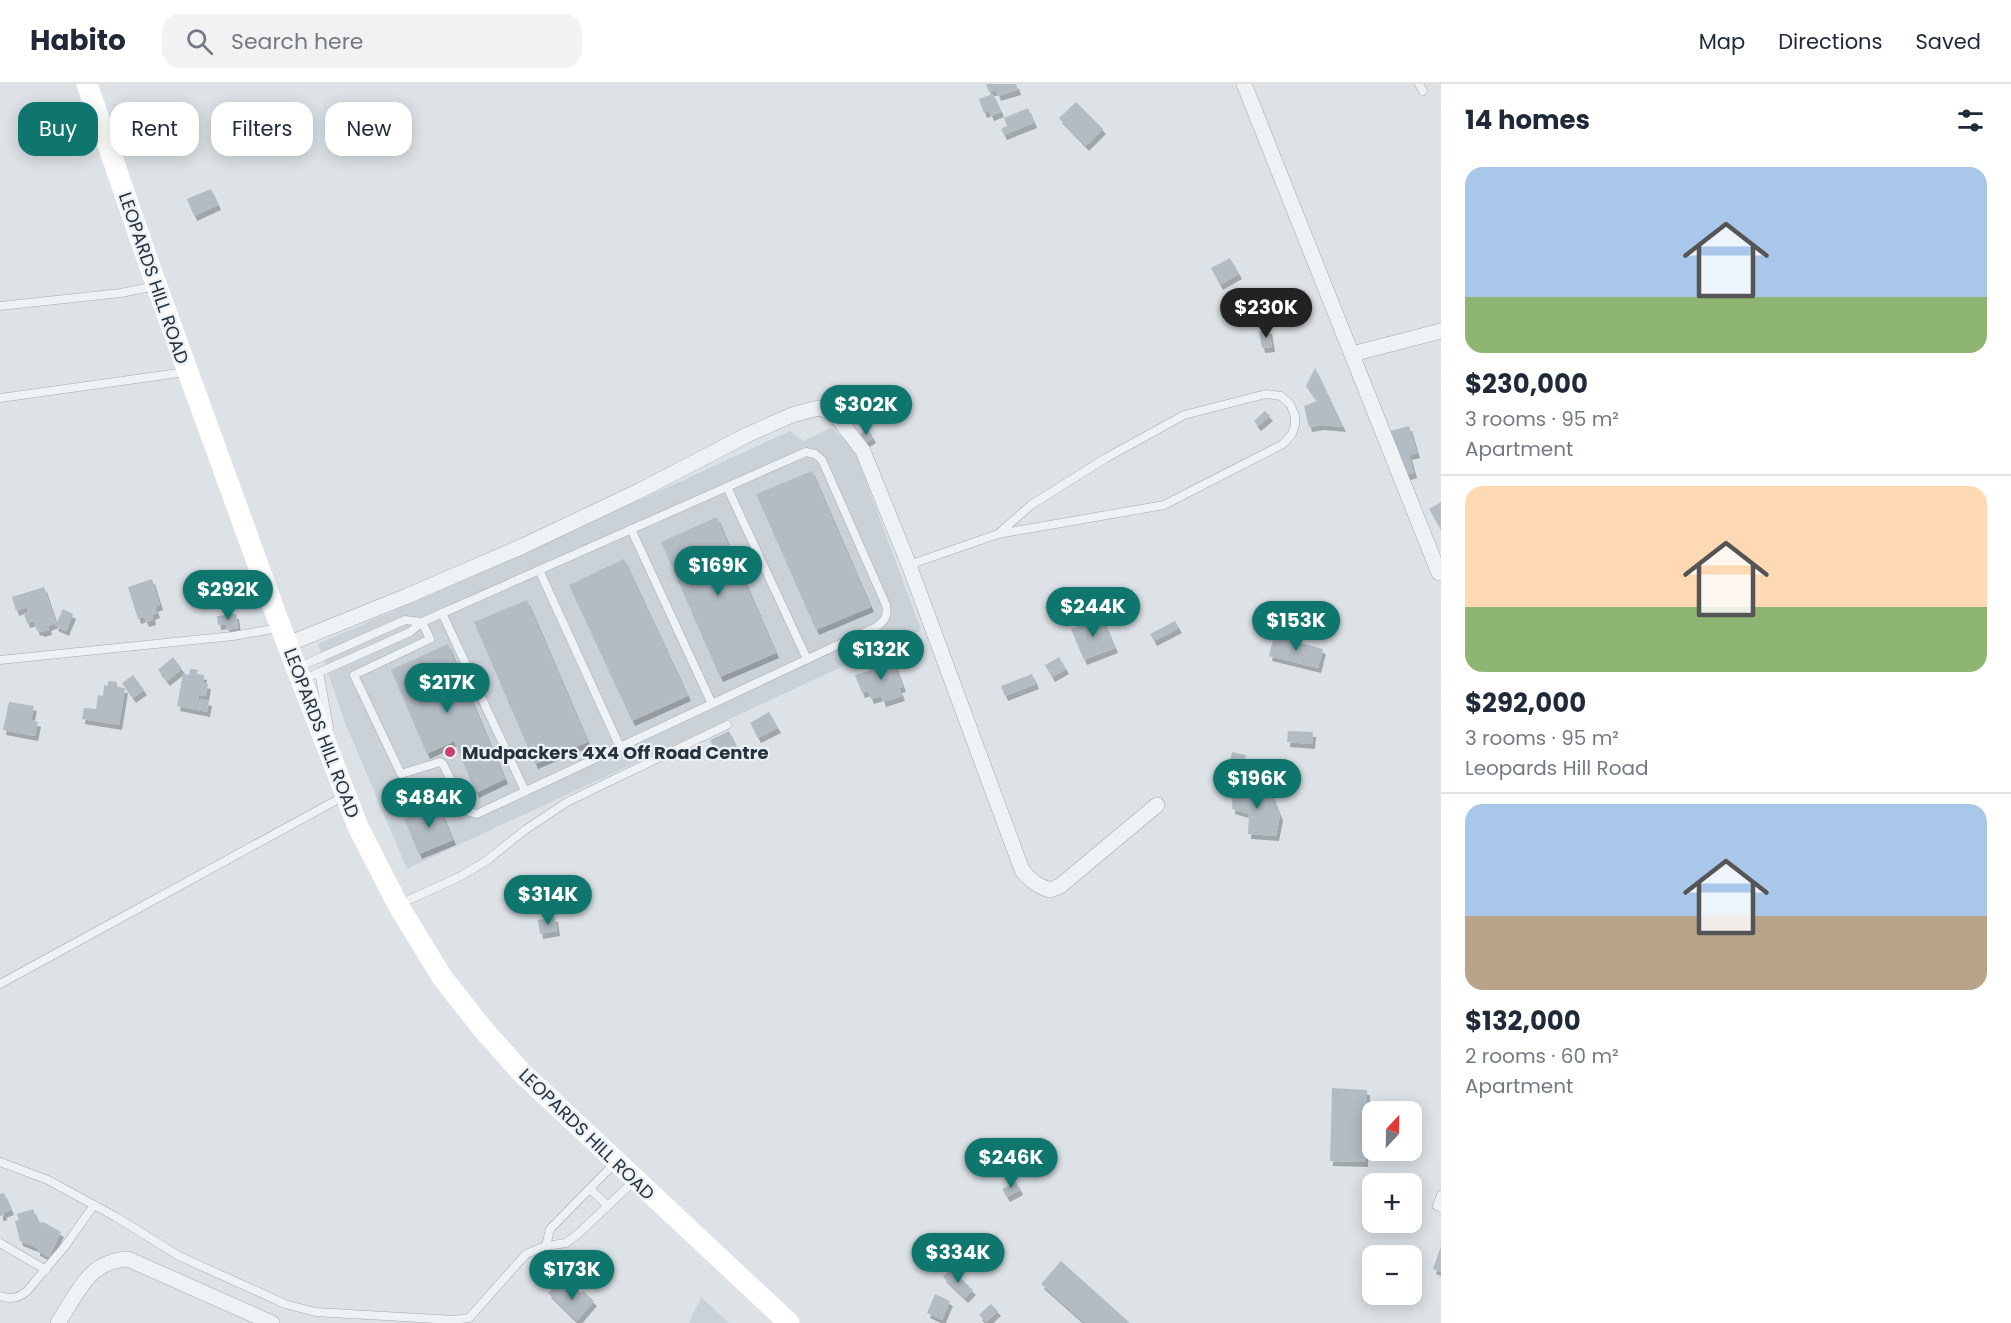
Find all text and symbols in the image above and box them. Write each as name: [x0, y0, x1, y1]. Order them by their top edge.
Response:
search box: [162, 14, 582, 68]
text: Habito: [30, 21, 126, 60]
icon: search: [183, 25, 216, 58]
text: Search here: [231, 26, 363, 57]
text: Map: [1699, 27, 1745, 56]
text: Directions: [1778, 27, 1882, 56]
text: Saved: [1915, 27, 1981, 56]
chip: Buy: [18, 102, 98, 156]
chip: Rent: [110, 102, 199, 156]
chip: Filters: [211, 102, 313, 156]
chip: New: [325, 102, 412, 156]
text: 14 homes: [1465, 102, 1590, 138]
icon: filters: [1954, 104, 1987, 137]
street label: LEOPARDS HILL ROAD: [113, 189, 195, 367]
icon: home: [1672, 206, 1780, 314]
pin: $230K: [1224, 288, 1308, 339]
text: $230K: [1234, 293, 1298, 321]
text: $230,000: [1465, 366, 1588, 402]
pin: $302K: [824, 385, 908, 436]
text: $302K: [834, 390, 898, 418]
text: 3 rooms · 95 m²: [1465, 405, 1619, 433]
text: Apartment: [1465, 435, 1573, 463]
icon: home: [1672, 525, 1780, 633]
pin: $169K: [676, 546, 760, 597]
text: $169K: [688, 551, 748, 579]
pin: $292K: [186, 570, 270, 621]
text: $292K: [197, 575, 259, 603]
pin: $244K: [1051, 587, 1135, 638]
text: $244K: [1060, 592, 1126, 620]
pin: $153K: [1254, 601, 1338, 652]
text: $153K: [1266, 606, 1326, 634]
pin: $132K: [839, 630, 923, 681]
text: $132K: [852, 635, 910, 663]
street label: LEOPARDS HILL ROAD: [278, 645, 366, 821]
pin: $217K: [405, 663, 489, 714]
text: $217K: [419, 668, 475, 696]
text: $292,000: [1465, 685, 1586, 721]
text: 3 rooms · 95 m²: [1465, 724, 1619, 752]
place label: Mudpackers 4X4 Off Road Centre: [462, 740, 768, 765]
marker: Mudpackers 4X4 Off Road Centre: [443, 745, 457, 759]
text: Leopards Hill Road: [1465, 754, 1649, 782]
pin: $196K: [1215, 759, 1299, 810]
text: $196K: [1227, 764, 1287, 792]
pin: $484K: [387, 778, 471, 829]
text: $484K: [395, 783, 463, 811]
icon: home: [1672, 843, 1780, 951]
pin: $314K: [506, 875, 590, 926]
text: $314K: [518, 880, 578, 908]
text: $132,000: [1465, 1003, 1581, 1039]
text: 2 rooms · 60 m²: [1465, 1042, 1619, 1070]
street label: LEOPARDS HILL ROAD: [514, 1063, 660, 1205]
text: Apartment: [1465, 1072, 1573, 1100]
north arrow: [1362, 1101, 1422, 1161]
map controls: [1362, 1101, 1422, 1305]
pin: $246K: [969, 1138, 1053, 1189]
text: $246K: [979, 1143, 1043, 1171]
button: +: [1362, 1173, 1422, 1233]
pin: $334K: [916, 1233, 1000, 1284]
text: $334K: [926, 1238, 990, 1266]
button: −: [1362, 1245, 1422, 1305]
pin: $173K: [530, 1250, 614, 1301]
text: $173K: [543, 1255, 601, 1283]

